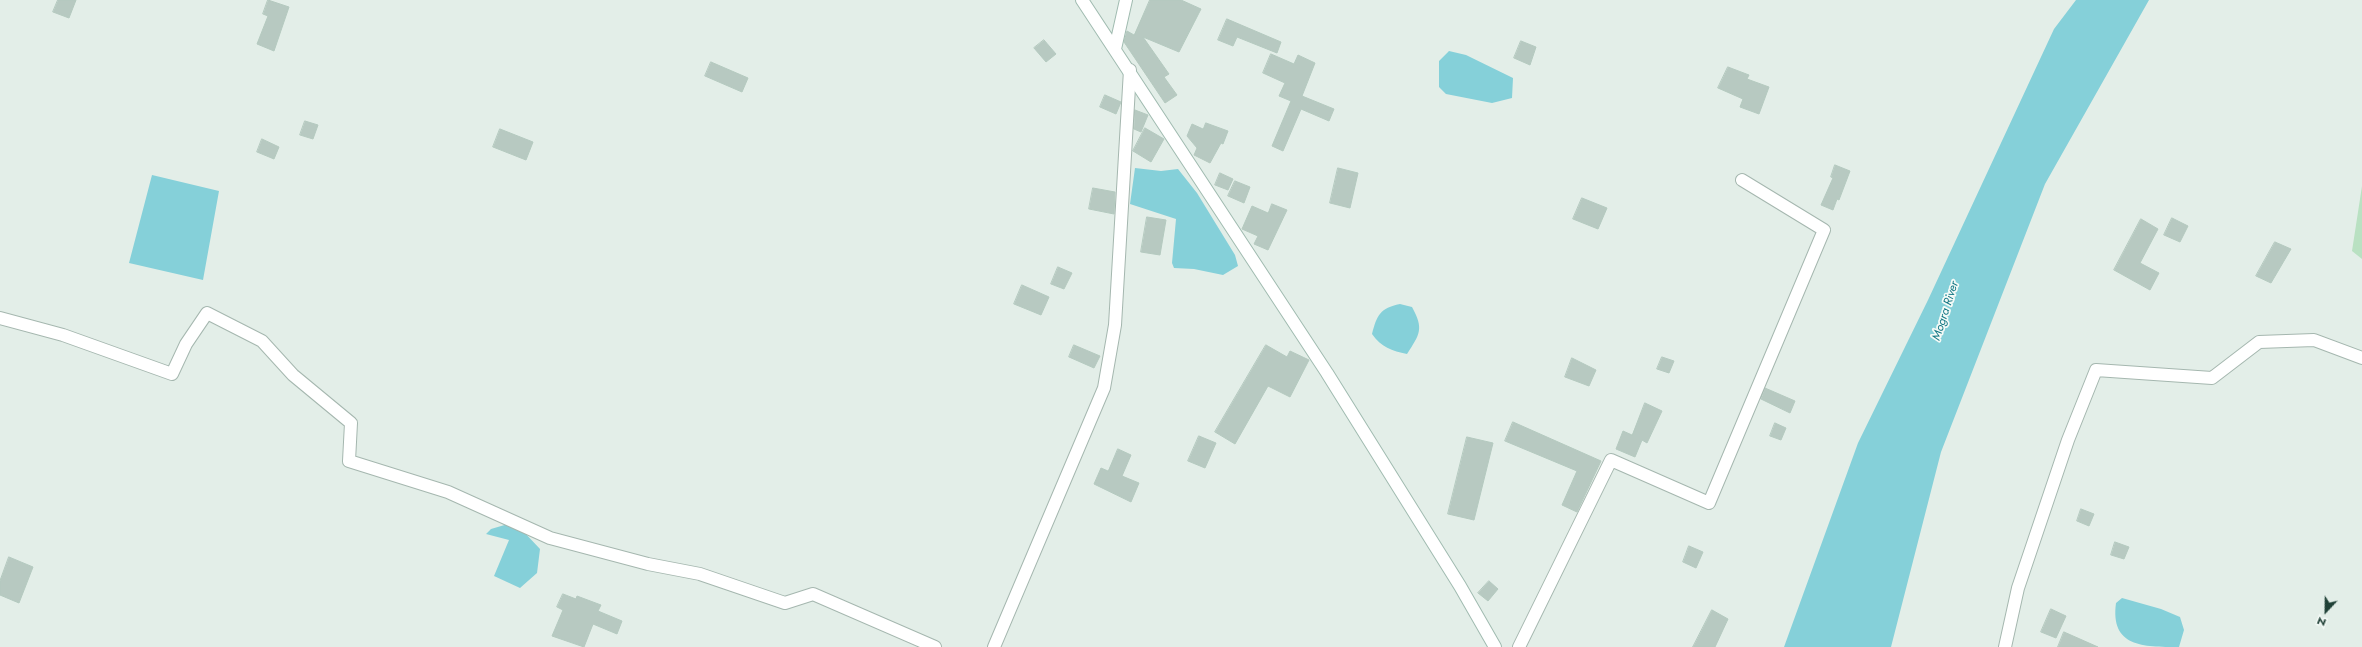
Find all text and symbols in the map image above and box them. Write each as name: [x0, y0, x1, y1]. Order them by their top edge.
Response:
water label: Mogra River: [1930, 280, 1962, 342]
north arrow: [2306, 591, 2346, 631]
text: N: [2314, 613, 2329, 631]

